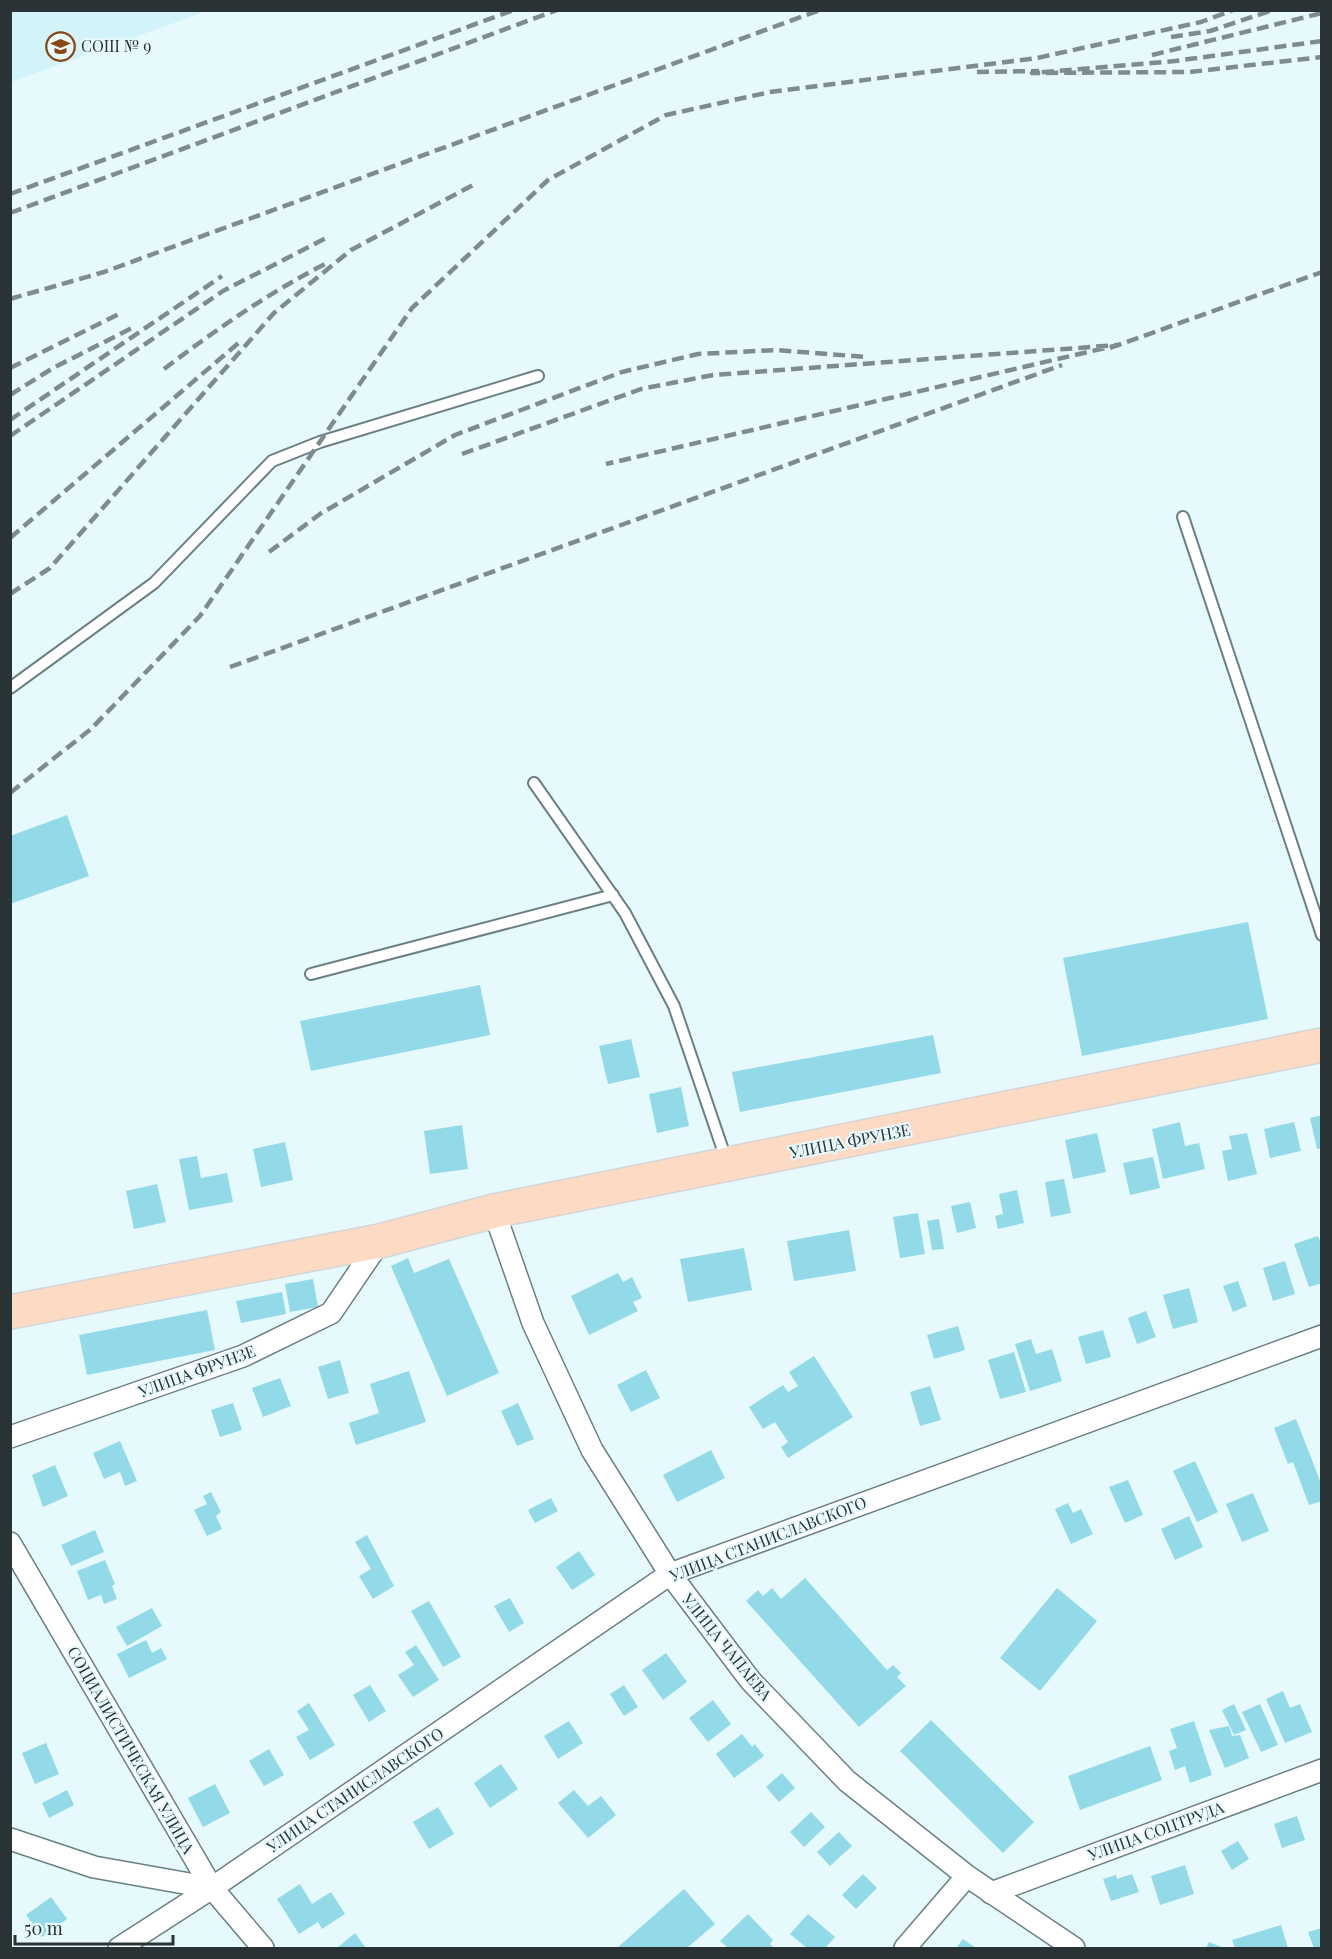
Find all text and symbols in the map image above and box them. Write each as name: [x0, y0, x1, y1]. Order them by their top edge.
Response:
school or university icon: СОШ № 9: [44, 30, 76, 62]
place label: СОШ № 9: [81, 35, 151, 56]
street label: УЛИЦА ФРУНЗЕ: [787, 1118, 912, 1163]
street label: УЛИЦА ФРУНЗЕ: [135, 1340, 258, 1402]
street label: УЛИЦА СТАНИСЛАВСКОГО: [665, 1491, 869, 1586]
street label: УЛИЦА ЧАПАЕВА: [677, 1588, 778, 1705]
street label: СОЦИАЛИСТИЧЕСКАЯ УЛИЦА: [63, 1642, 200, 1858]
street label: УЛИЦА СТАНИСЛАВСКОГО: [261, 1722, 447, 1857]
street label: УЛИЦА СОЦТРУДА: [1084, 1796, 1228, 1865]
scale bar: [15, 1908, 172, 1946]
text: 50 m: [24, 1916, 63, 1940]

